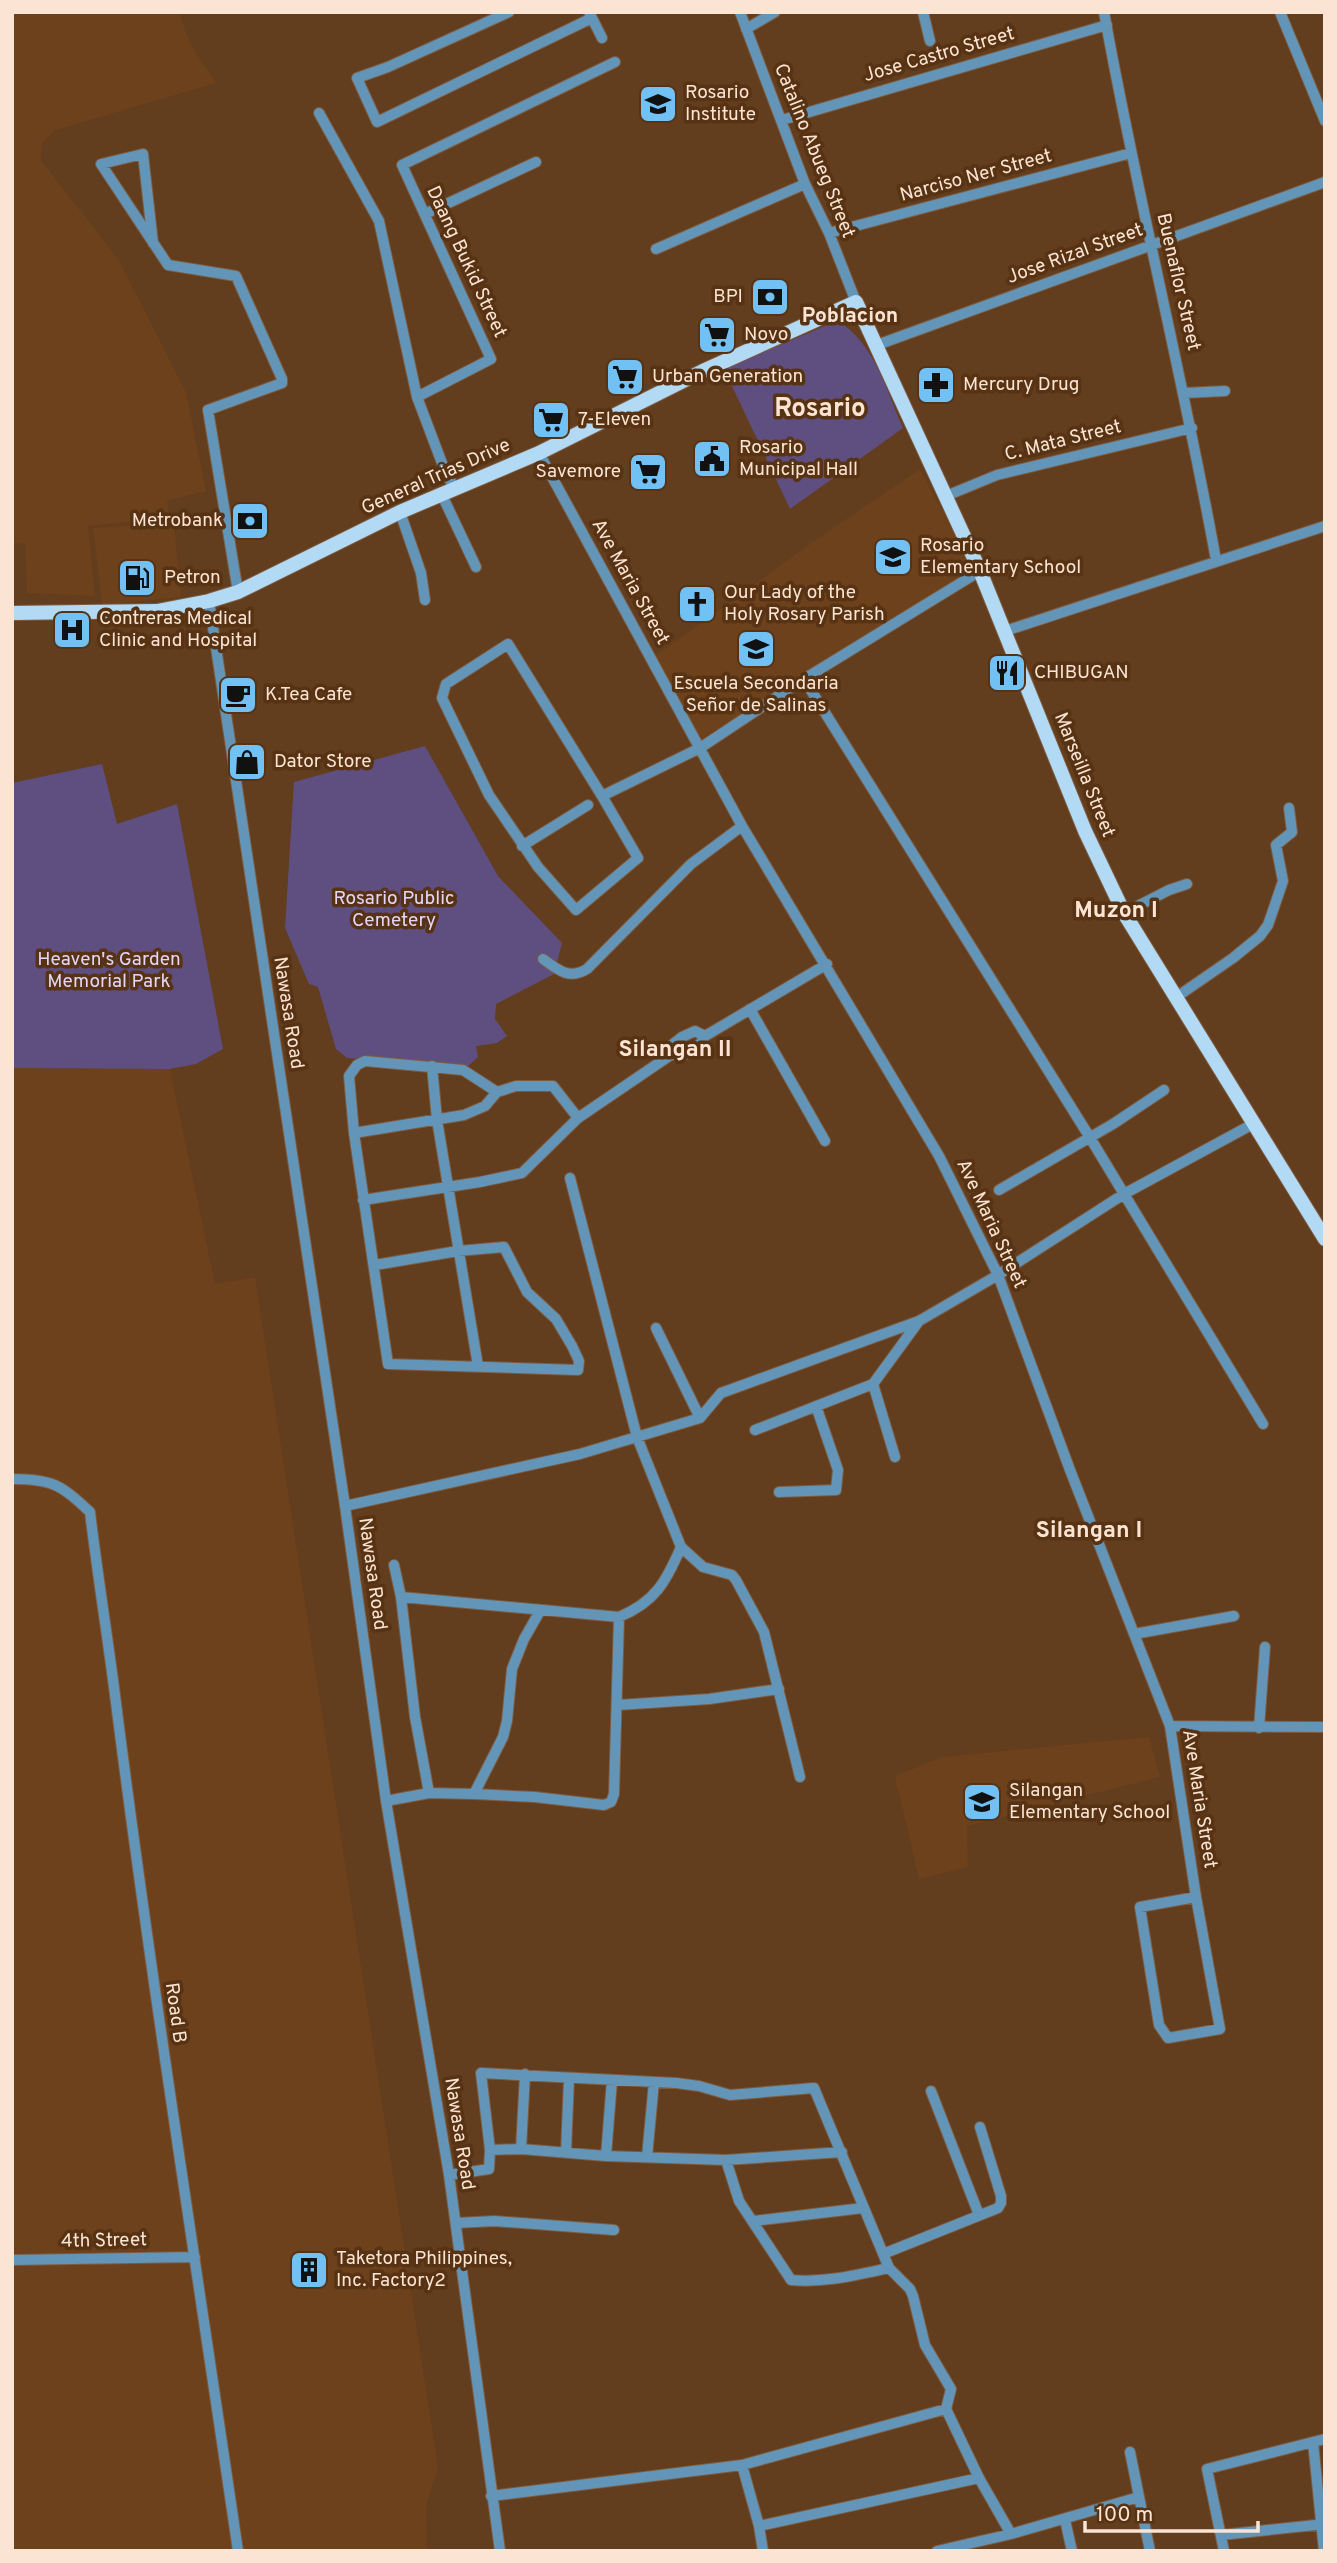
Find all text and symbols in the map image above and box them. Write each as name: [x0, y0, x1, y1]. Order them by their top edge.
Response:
street label: Jose Castro Street: [861, 22, 1017, 88]
street label: Catalino Abueg Street: [768, 60, 860, 242]
place label: Rosario Institute: [685, 81, 756, 127]
school or university icon: Rosario Institute: [637, 83, 679, 125]
street label: Narciso Ner Street: [897, 144, 1055, 208]
street label: Daang Bukid Street: [420, 182, 512, 342]
street label: Buenaflor Street: [1151, 211, 1205, 353]
street label: Jose Rizal Street: [1004, 218, 1146, 290]
bank icon: BPI: [749, 276, 791, 318]
place label: BPI: [713, 285, 743, 309]
district label: Poblacion: [802, 303, 898, 330]
supermarket icon: Novo: [696, 314, 738, 356]
place label: Novo: [744, 323, 788, 347]
supermarket icon: Urban Generation: [604, 356, 646, 398]
pharmacy icon: Mercury Drug: [915, 364, 957, 406]
place label: Urban Generation: [652, 365, 803, 389]
place label: Mercury Drug: [963, 373, 1079, 397]
district label: Rosario: [774, 393, 866, 426]
supermarket icon: 7-Eleven: [530, 399, 572, 441]
place label: 7-Eleven: [578, 408, 651, 432]
street label: C. Mata Street: [1002, 415, 1124, 467]
street label: General Trias Drive: [358, 433, 514, 521]
place label: Rosario Municipal Hall: [739, 436, 858, 482]
public building icon: Rosario Municipal Hall: [691, 438, 733, 480]
supermarket icon: Savemore: [627, 451, 669, 493]
place label: Savemore: [536, 460, 621, 484]
bank icon: Metrobank: [229, 500, 271, 542]
place label: Metrobank: [132, 509, 223, 533]
street label: Ave Maria Street: [586, 515, 674, 649]
place label: Rosario Elementary School: [920, 534, 1081, 580]
school or university icon: Rosario Elementary School: [872, 536, 914, 578]
fuel station icon: Petron: [116, 557, 158, 599]
place label: Petron: [164, 566, 221, 590]
place label: Our Lady of the Holy Rosary Parish: [724, 581, 885, 627]
church icon: Our Lady of the Holy Rosary Parish: [676, 583, 718, 625]
place label: Contreras Medical Clinic and Hospital: [99, 607, 257, 653]
hospital icon: Contreras Medical Clinic and Hospital: [51, 609, 93, 651]
school or university icon: Escuela Secondaria Señor de Salinas: [735, 628, 777, 670]
restaurant icon: CHIBUGAN: [986, 652, 1028, 694]
place label: CHIBUGAN: [1034, 661, 1129, 685]
place label: Escuela Secondaria Señor de Salinas: [673, 672, 839, 718]
cafe icon: K.Tea Cafe: [217, 674, 259, 716]
place label: K.Tea Cafe: [265, 683, 352, 707]
street label: Marseilla Street: [1048, 709, 1120, 841]
shop icon: Dator Store: [226, 741, 268, 783]
place label: Dator Store: [274, 750, 372, 774]
park label: Rosario Public Cemetery: [333, 887, 455, 933]
district label: Muzon I: [1074, 897, 1158, 926]
park label: Heaven's Garden Memorial Park: [37, 948, 181, 994]
street label: Nawasa Road: [267, 955, 309, 1071]
district label: Silangan II: [618, 1036, 732, 1065]
street label: Ave Maria Street: [951, 1155, 1031, 1293]
street label: Nawasa Road: [352, 1516, 392, 1632]
district label: Silangan I: [1036, 1517, 1142, 1546]
street label: Ave Maria Street: [1176, 1728, 1222, 1870]
place label: Silangan Elementary School: [1009, 1779, 1170, 1825]
school or university icon: Silangan Elementary School: [961, 1781, 1003, 1823]
street label: Road B: [159, 1981, 191, 2045]
street label: Nawasa Road: [438, 2076, 480, 2192]
street label: 4th Street: [61, 2228, 147, 2254]
place label: Taketora Philippines, Inc. Factory2: [336, 2247, 512, 2293]
building icon: Taketora Philippines, Inc. Factory2: [288, 2249, 330, 2291]
scale bar: [1085, 2490, 1258, 2534]
text: 100 m: [1096, 2502, 1153, 2529]

